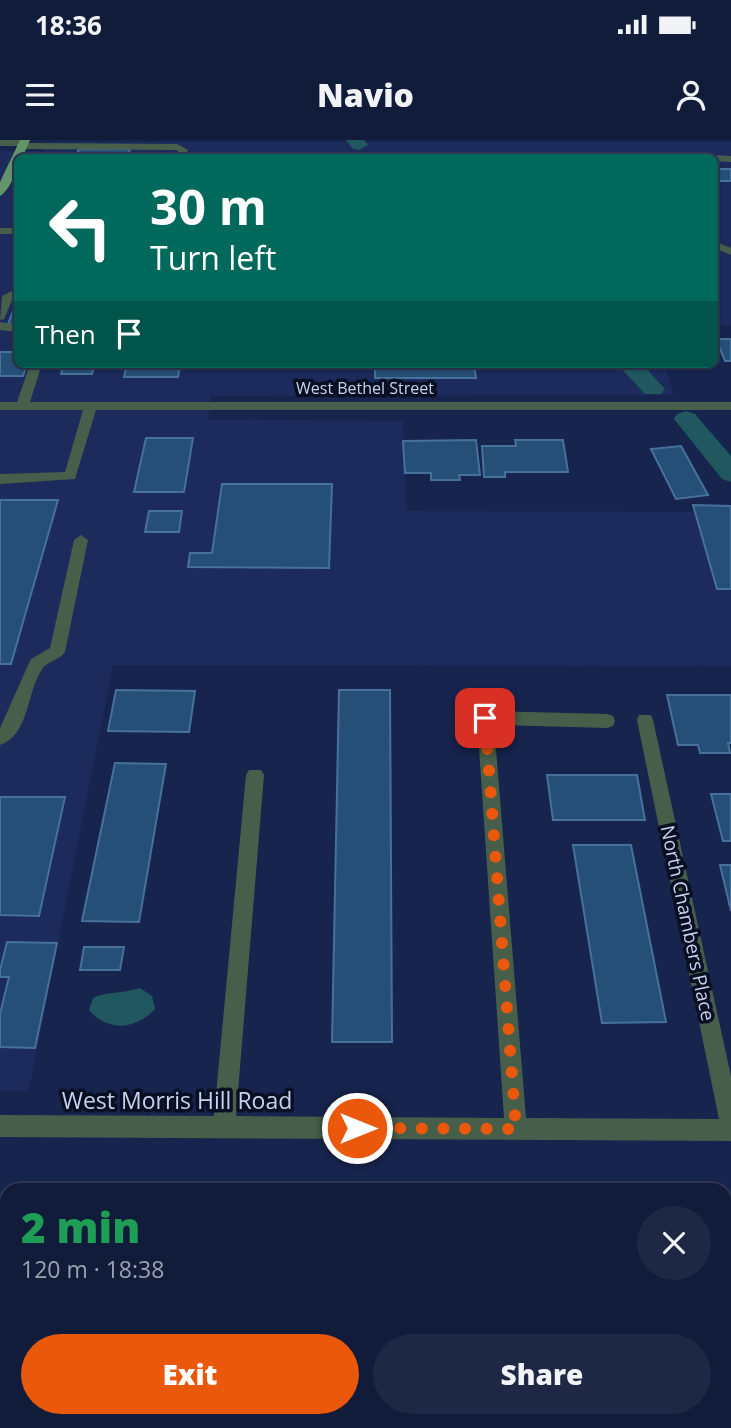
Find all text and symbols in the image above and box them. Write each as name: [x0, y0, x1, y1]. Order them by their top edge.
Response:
text: 18:36: [35, 7, 102, 43]
text: Navio: [317, 73, 414, 116]
icon: menu: [21, 76, 59, 114]
icon: person: [672, 76, 710, 114]
text: 30 m: [150, 173, 267, 239]
icon: left: [35, 182, 126, 273]
text: Turn left: [150, 236, 276, 279]
icon: arrive: [110, 315, 148, 353]
text: Then: [35, 316, 96, 352]
street label: West Bethel Street: [296, 377, 434, 399]
pin: [455, 688, 515, 748]
icon: arrive: [466, 699, 504, 737]
street label: North Chambers Place: [655, 823, 721, 1023]
street label: West Morris Hill Road: [62, 1084, 292, 1116]
position arrow: [320, 1091, 394, 1165]
text: 2 min: [21, 1198, 140, 1255]
button: close: [637, 1206, 711, 1280]
text: 120 m · 18:38: [21, 1253, 164, 1285]
button: Exit: [21, 1334, 359, 1414]
button: Share: [373, 1334, 711, 1414]

